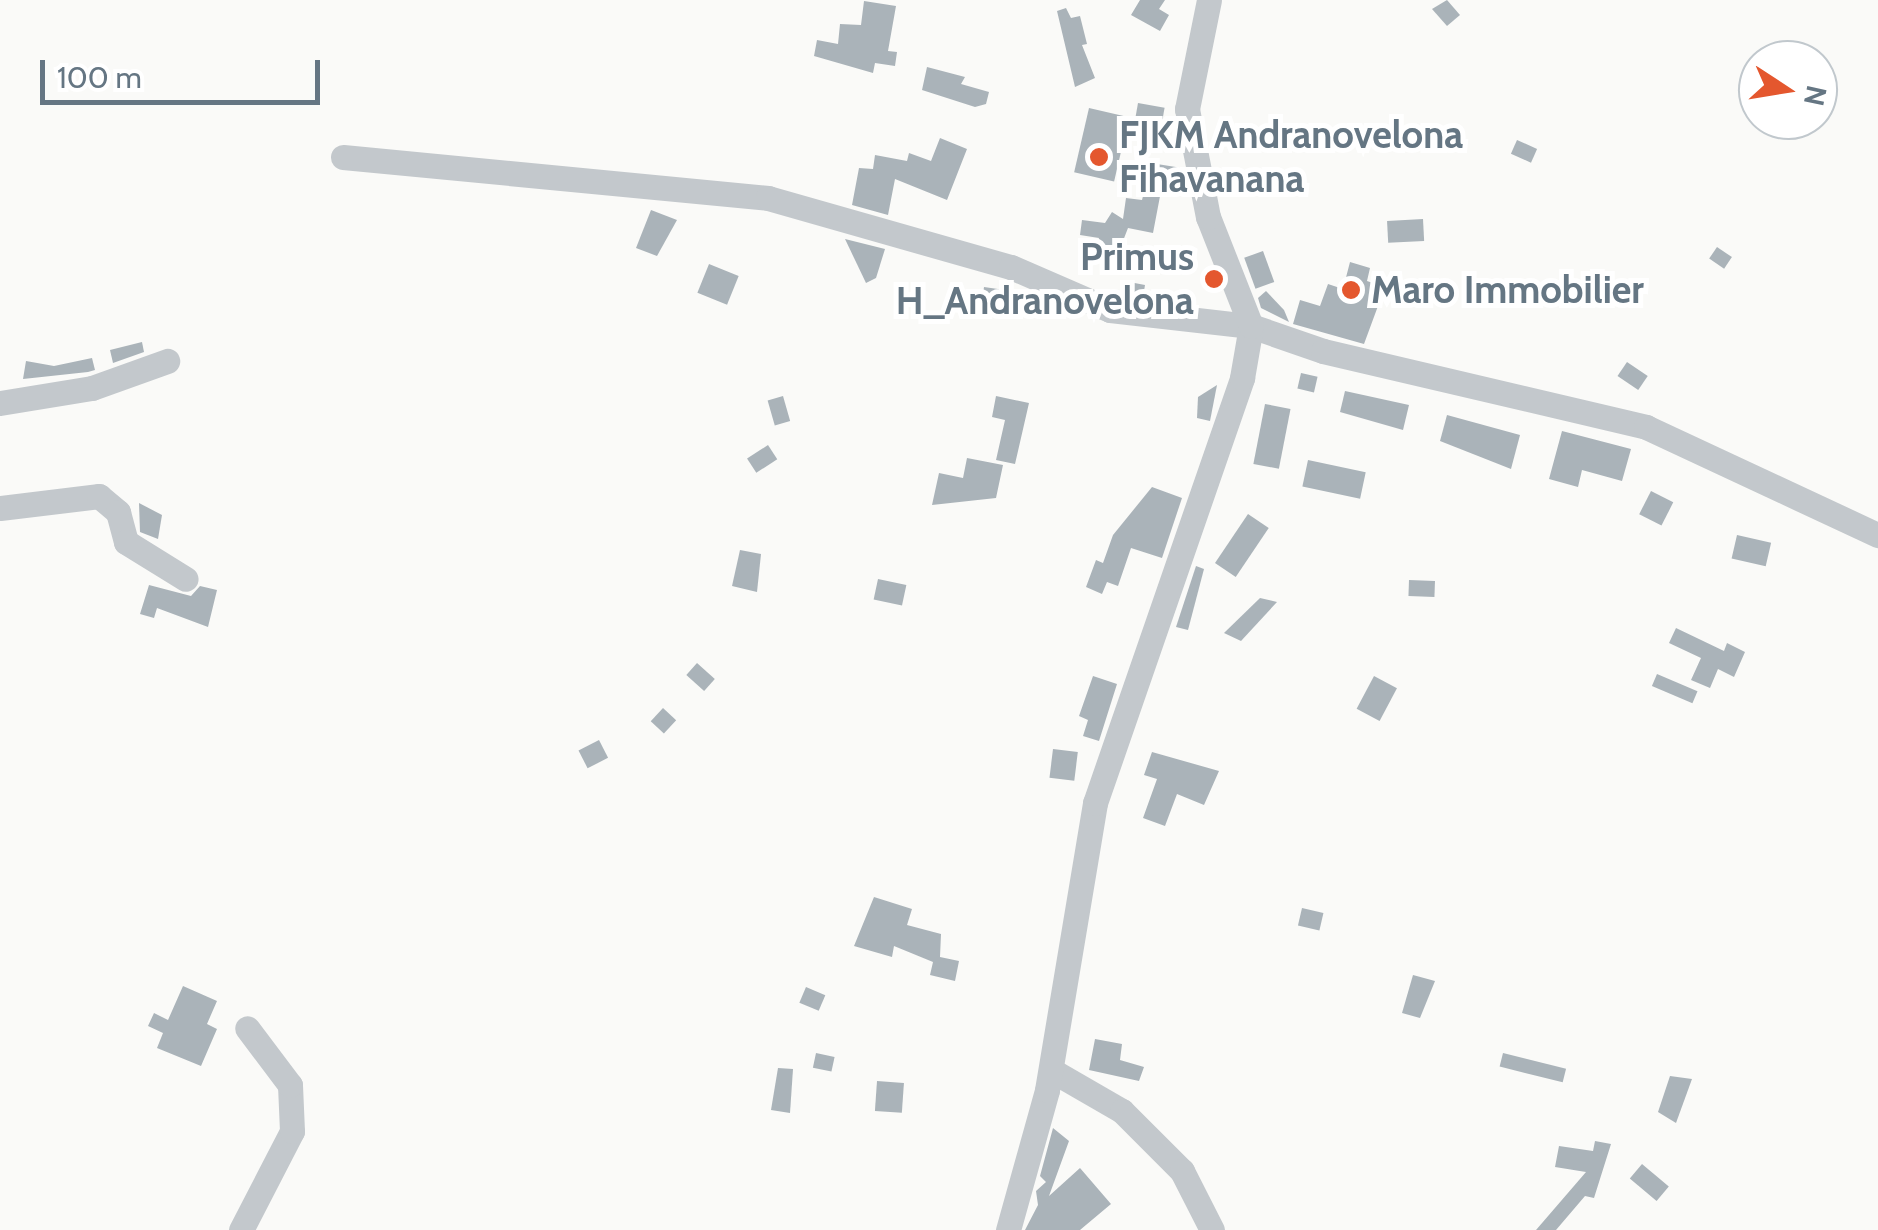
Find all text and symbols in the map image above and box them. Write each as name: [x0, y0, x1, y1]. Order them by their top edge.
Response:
scale bar: [45, 40, 325, 102]
north arrow: [1738, 40, 1838, 140]
text: 100 m: [57, 59, 142, 96]
text: N: [1797, 83, 1834, 109]
place label: FJKM Andranovelona Fihavanana: [1119, 112, 1463, 202]
marker: FJKM Andranovelona Fihavanana: [1088, 146, 1110, 168]
place label: Primus H_Andranovelona: [896, 234, 1194, 323]
place label: Maro Immobilier: [1371, 267, 1644, 313]
marker: Primus H_Andranovelona: [1203, 268, 1225, 290]
marker: Maro Immobilier: [1340, 279, 1362, 301]

